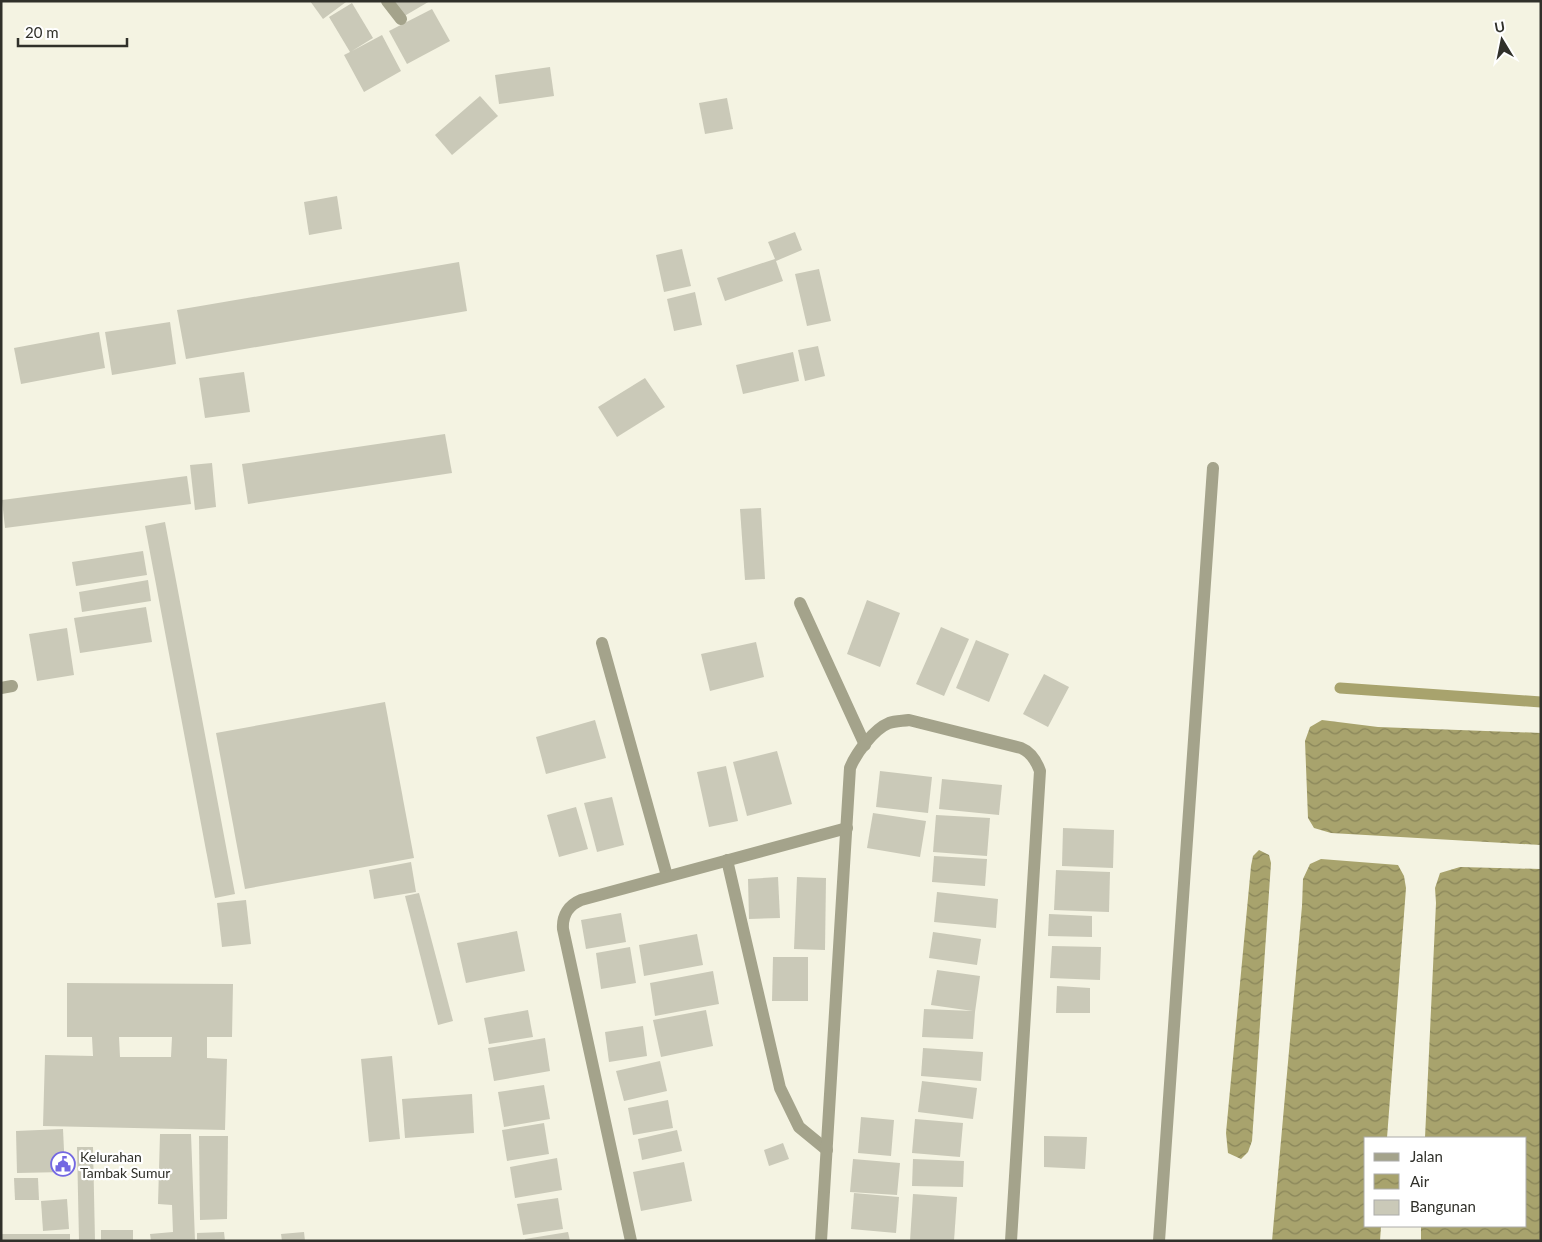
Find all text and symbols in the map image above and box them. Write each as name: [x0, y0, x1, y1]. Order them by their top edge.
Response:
scale bar: [18, 15, 126, 47]
north arrow: [1477, 15, 1527, 65]
text: U: [1493, 17, 1506, 36]
text: 20 m: [25, 23, 59, 41]
legend: [1364, 1137, 1527, 1227]
text: Jalan: [1410, 1147, 1443, 1165]
place label: Kelurahan Tambak Sumur: [80, 1148, 170, 1181]
public building icon: Kelurahan Tambak Sumur: [50, 1151, 76, 1177]
text: Air: [1410, 1172, 1430, 1190]
text: Bangunan: [1410, 1197, 1476, 1215]

